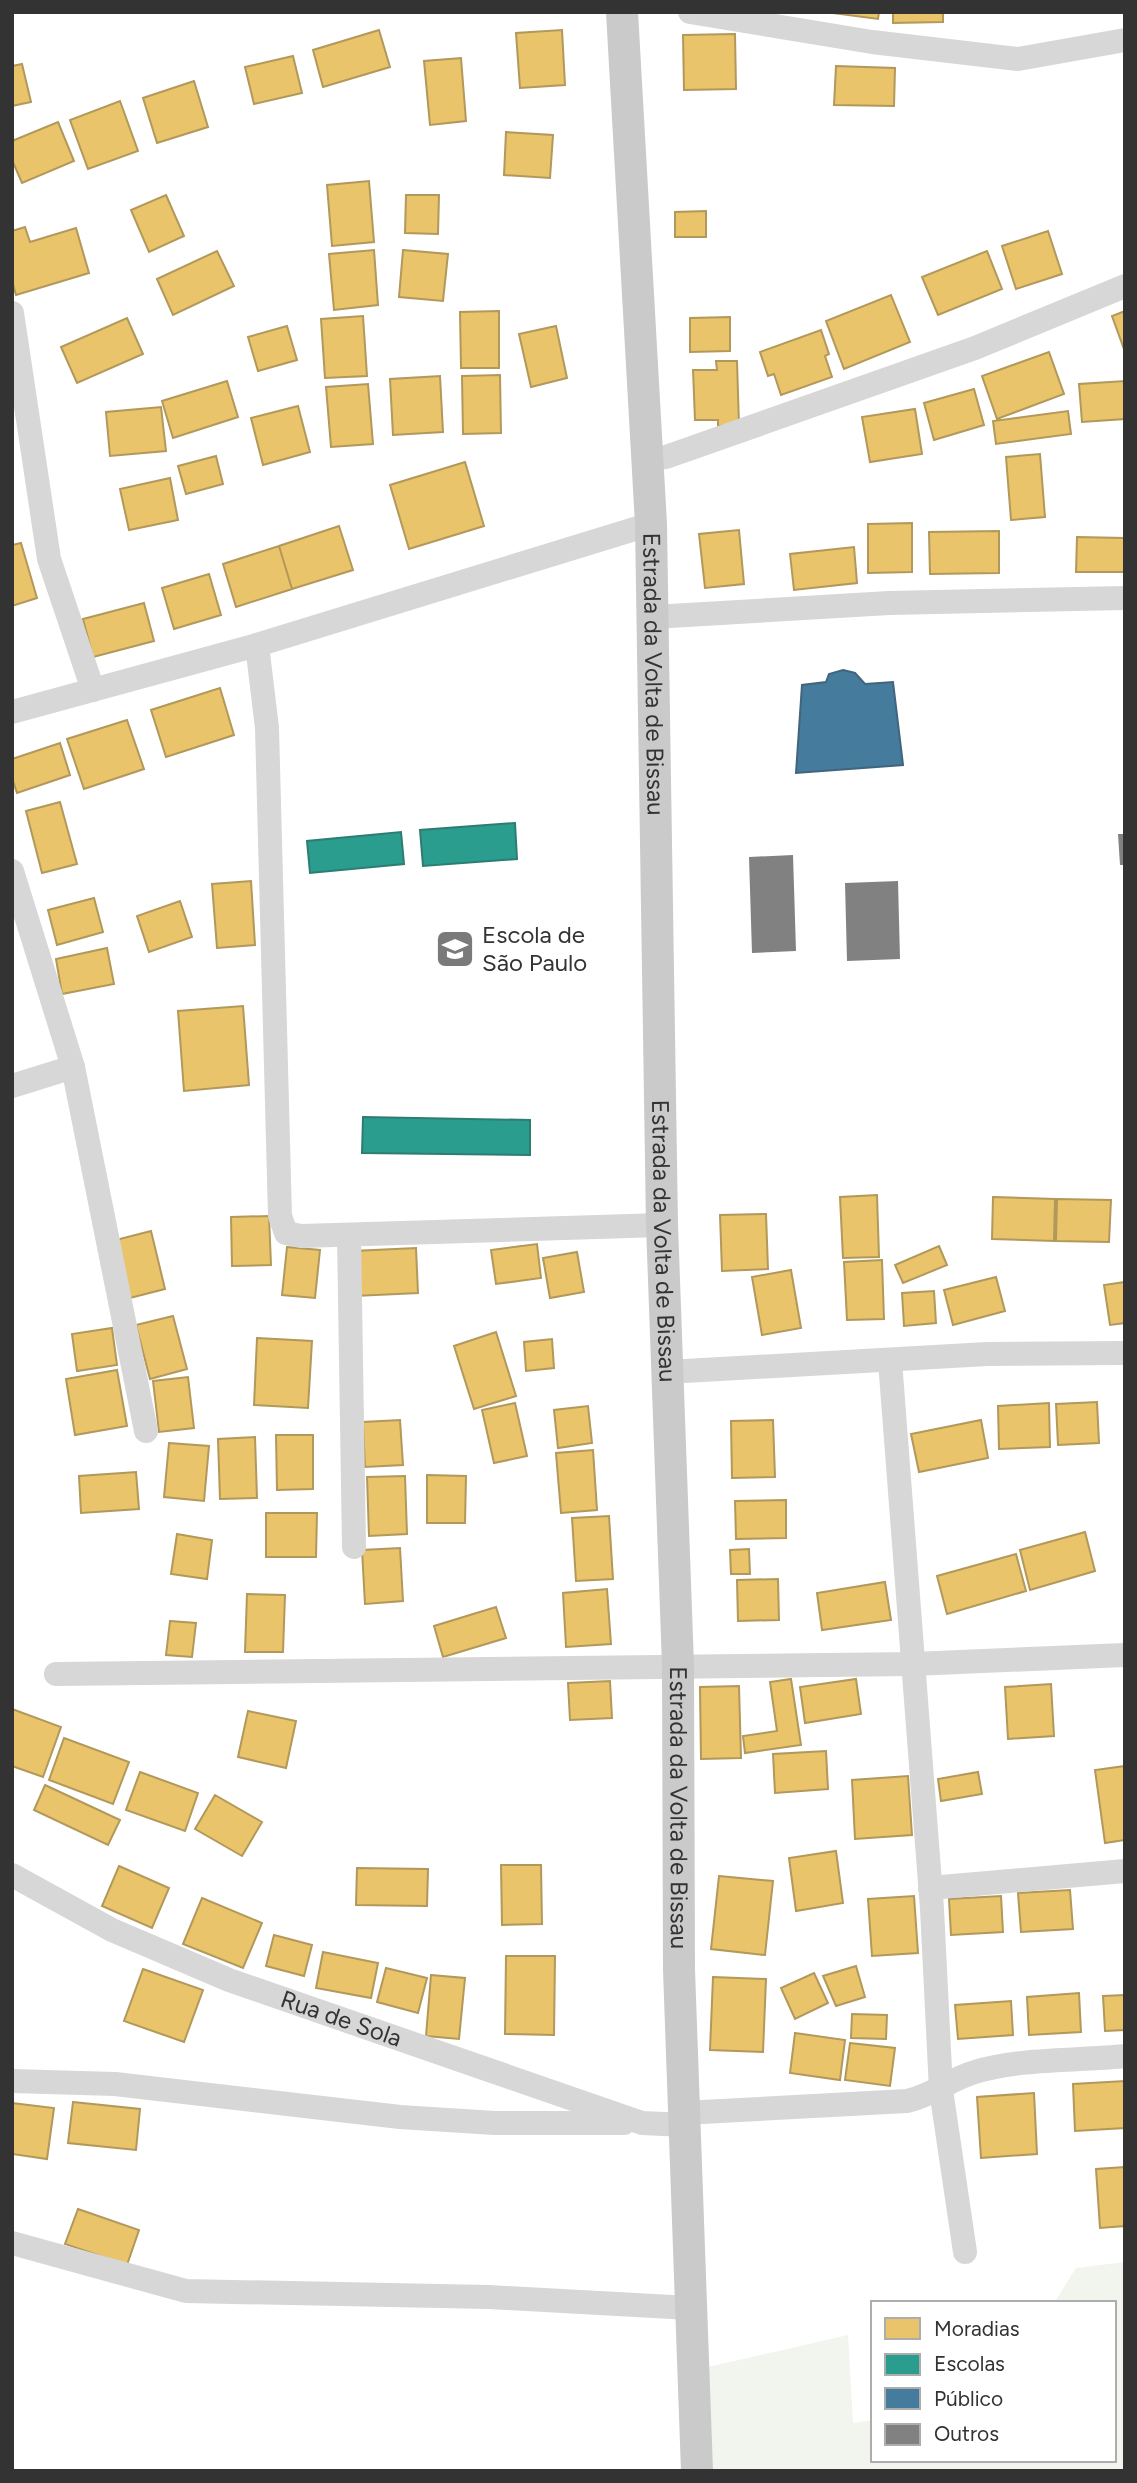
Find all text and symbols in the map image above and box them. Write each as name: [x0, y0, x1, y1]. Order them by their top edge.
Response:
street label: Estrada da Volta de Bissau: [637, 532, 671, 816]
place label: Escola de São Paulo: [482, 920, 587, 977]
school or university icon: Escola de São Paulo: [434, 928, 476, 970]
street label: Estrada da Volta de Bissau: [646, 1099, 683, 1383]
street label: Estrada da Volta de Bissau: [664, 1666, 694, 1949]
street label: Rua de Sola: [277, 1984, 406, 2053]
legend: [871, 2301, 1116, 2462]
text: Moradias: [934, 2316, 1019, 2341]
text: Escolas: [934, 2351, 1005, 2376]
text: Público: [934, 2386, 1003, 2411]
text: Outros: [934, 2421, 999, 2446]

